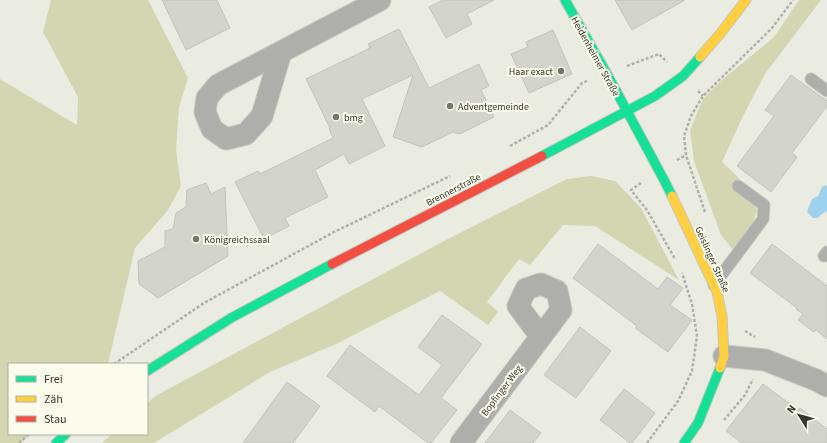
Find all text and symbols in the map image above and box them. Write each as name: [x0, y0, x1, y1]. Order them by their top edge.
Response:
street label: Heidenheimer Straße: [567, 14, 623, 99]
place label: Haar exact: [509, 65, 554, 79]
marker: Haar exact: [556, 66, 566, 76]
place label: Adventgemeinde: [458, 100, 529, 114]
marker: Adventgemeinde: [445, 101, 455, 111]
place label: bmg: [344, 111, 363, 125]
marker: bmg: [331, 112, 341, 122]
street label: Brennerstraße: [424, 170, 483, 210]
street label: Geislinger Straße: [691, 224, 733, 295]
place label: Königreichssaal: [204, 233, 270, 247]
marker: Königreichssaal: [191, 234, 201, 244]
street label: Bopfinger Weg: [478, 362, 526, 419]
legend: [8, 363, 148, 435]
text: Frei: [44, 371, 63, 388]
text: Zäh: [44, 391, 63, 408]
north arrow: [779, 395, 819, 435]
text: N: [783, 402, 800, 417]
text: Stau: [44, 411, 67, 428]

